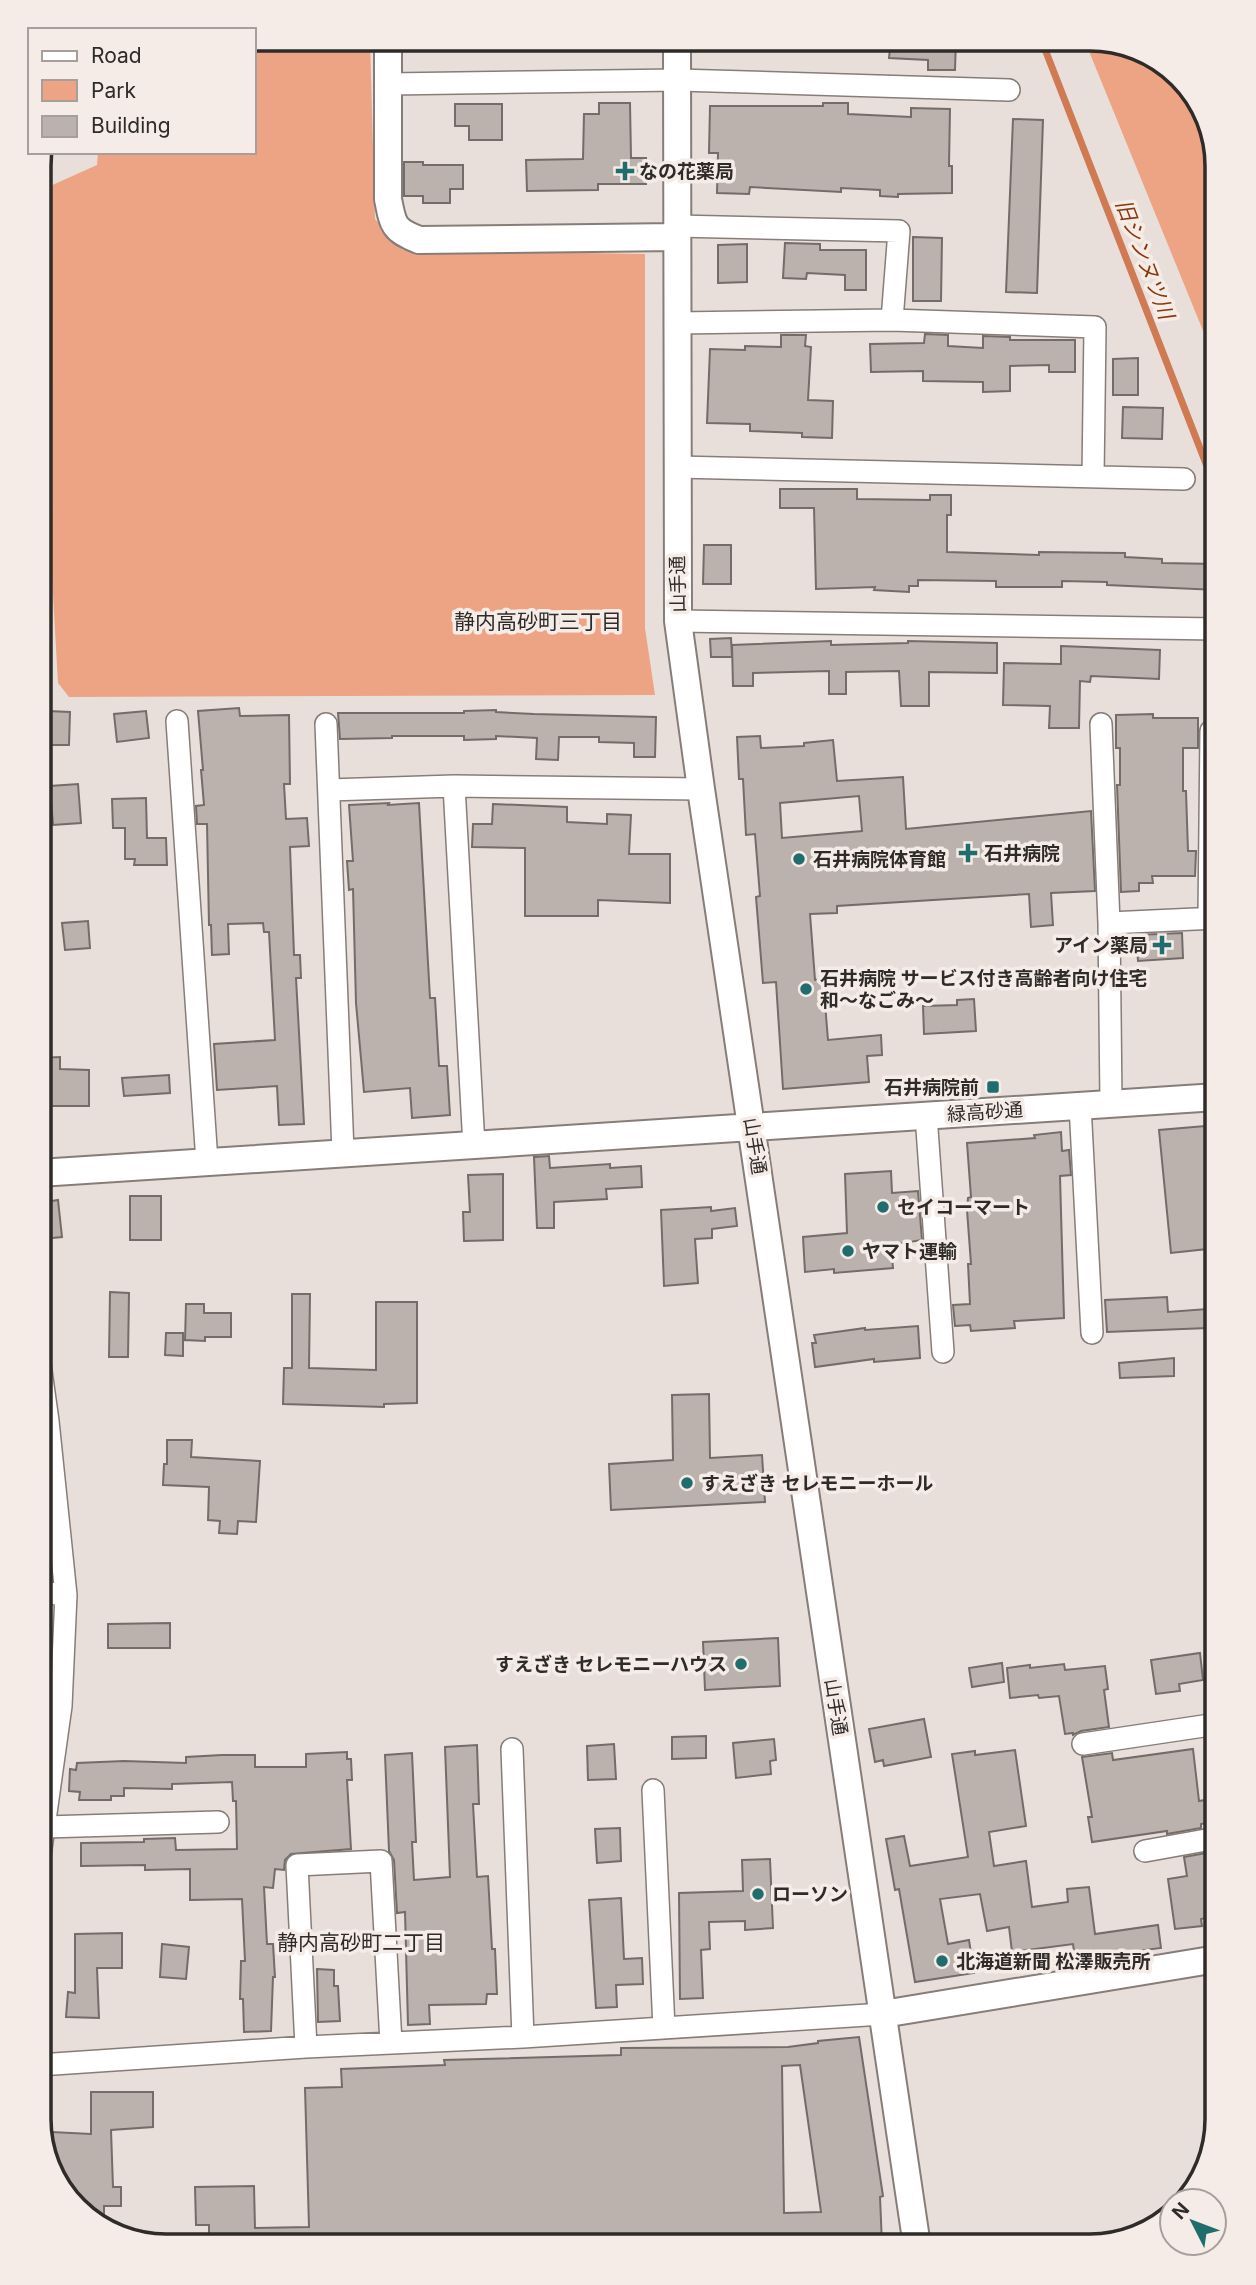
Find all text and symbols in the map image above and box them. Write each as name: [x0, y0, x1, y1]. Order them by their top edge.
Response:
legend: [28, 28, 256, 154]
text: Road: [91, 43, 142, 68]
text: Park: [91, 78, 136, 103]
text: Building: [91, 113, 171, 138]
place label: なの花薬局: [639, 160, 734, 183]
marker: なの花薬局: [617, 163, 633, 179]
water label: 旧シンヌツ川: [1111, 196, 1180, 324]
street label: 山手通: [666, 555, 690, 613]
district label: 静内高砂町三丁目: [454, 609, 622, 634]
place label: 石井病院: [984, 842, 1060, 865]
marker: 石井病院: [958, 843, 978, 863]
place label: 石井病院体育館: [813, 848, 946, 871]
marker: 石井病院体育館: [791, 851, 807, 867]
place label: アイン薬局: [1054, 934, 1148, 957]
marker: アイン薬局: [1154, 937, 1170, 953]
place label: 石井病院 サービス付き高齢者向け住宅 和～なごみ～: [820, 967, 1148, 1012]
marker: 石井病院 サービス付き高齢者向け住宅 和～なごみ～: [798, 981, 814, 997]
place label: 石井病院前: [884, 1076, 979, 1099]
marker: 石井病院前: [985, 1079, 1001, 1095]
street label: 緑高砂通: [946, 1098, 1024, 1126]
street label: 山手通: [739, 1116, 771, 1176]
place label: セイコーマート: [897, 1196, 1030, 1219]
marker: セイコーマート: [875, 1199, 891, 1215]
place label: ヤマト運輸: [862, 1240, 957, 1263]
marker: ヤマト運輸: [840, 1243, 856, 1259]
place label: すえざき セレモニーホール: [701, 1472, 934, 1495]
marker: すえざき セレモニーホール: [679, 1475, 695, 1491]
place label: すえざき セレモニーハウス: [495, 1653, 727, 1676]
marker: すえざき セレモニーハウス: [733, 1656, 749, 1672]
street label: 山手通: [820, 1677, 852, 1737]
place label: ローソン: [772, 1883, 848, 1906]
marker: ローソン: [750, 1886, 766, 1902]
district label: 静内高砂町二丁目: [277, 1930, 445, 1955]
place label: 北海道新聞 松澤販売所: [956, 1950, 1151, 1973]
marker: 北海道新聞 松澤販売所: [934, 1953, 950, 1969]
north arrow: [1158, 2187, 1228, 2257]
text: N: [1167, 2198, 1194, 2224]

